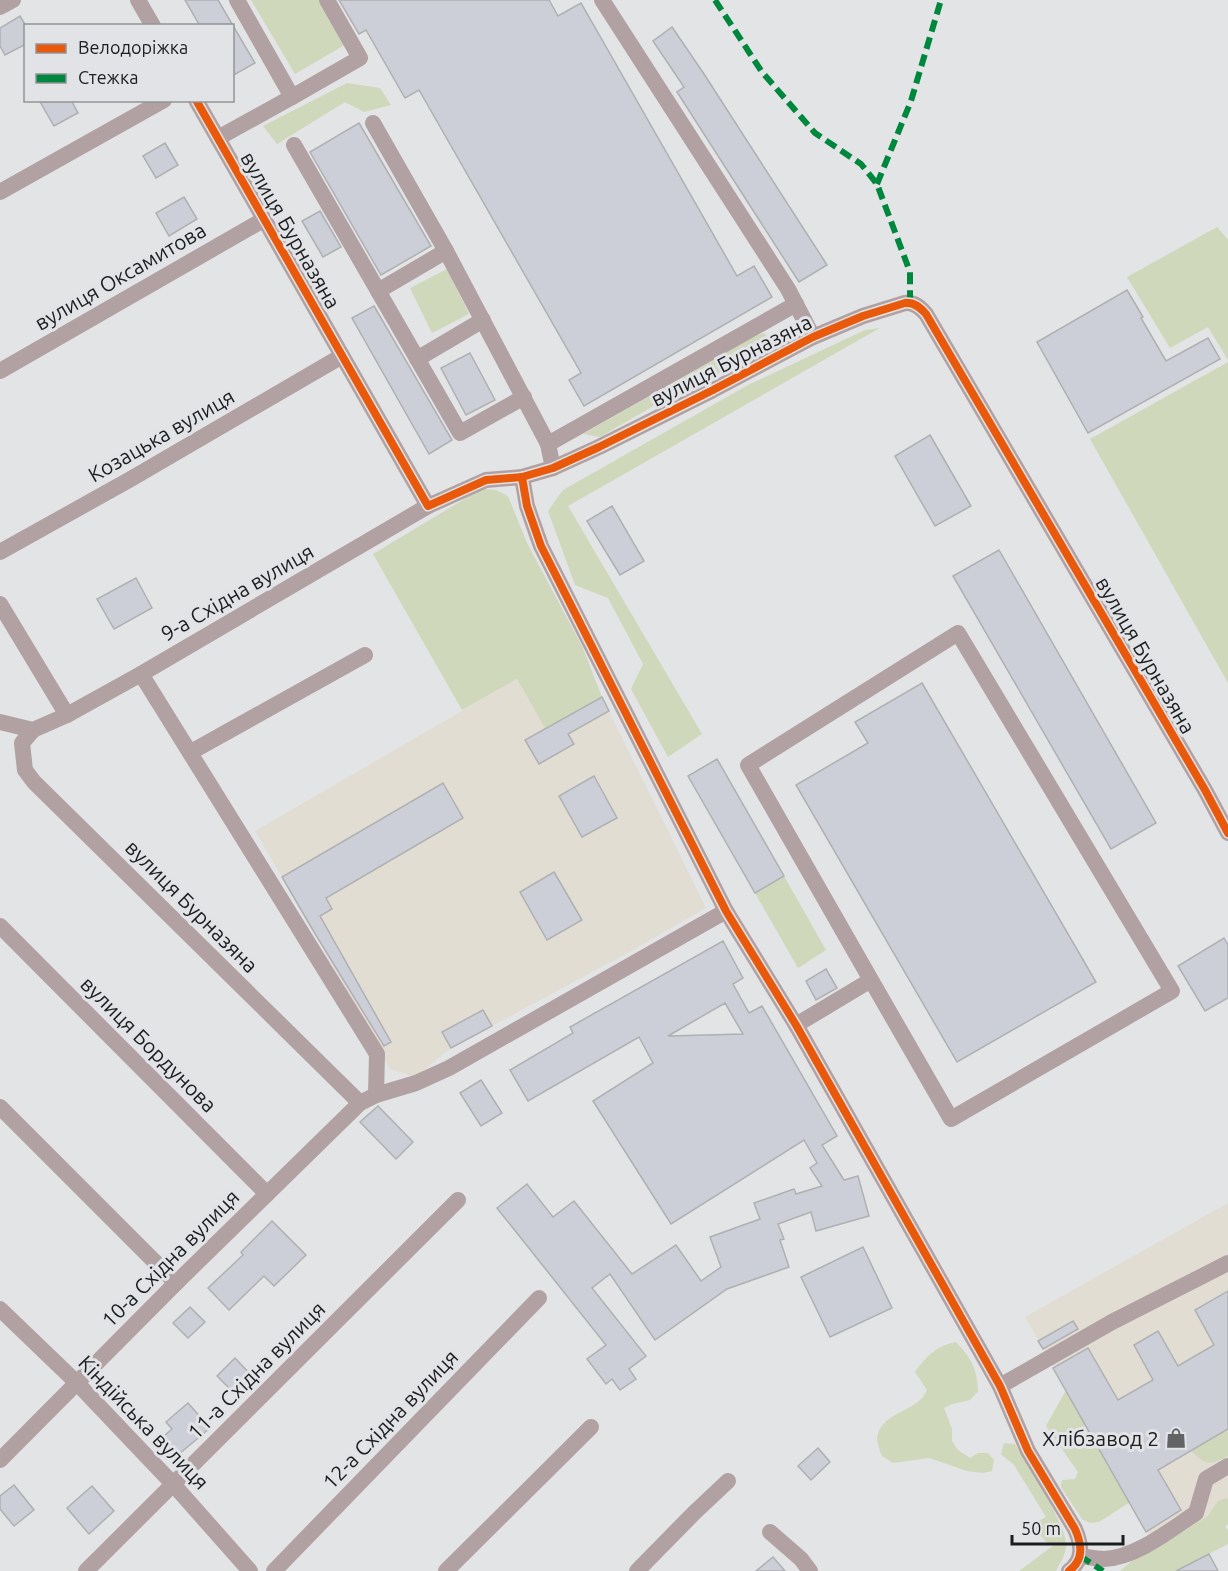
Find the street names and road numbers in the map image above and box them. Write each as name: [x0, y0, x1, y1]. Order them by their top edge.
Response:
street label: вулиця Бурназяна: [236, 147, 346, 313]
street label: вулиця Оксамитова: [30, 217, 210, 335]
street label: вулиця Бурназяна: [647, 309, 815, 411]
street label: Козацька вулиця: [84, 383, 238, 487]
street label: 9-а Східна вулиця: [156, 539, 318, 645]
street label: вулиця Бурназяна: [1091, 572, 1201, 738]
street label: вулиця Бурназяна: [121, 835, 263, 977]
street label: вулиця Бордунова: [76, 971, 222, 1117]
street label: 10-а Східна вулиця: [96, 1184, 244, 1332]
street label: 11-а Східна вулиця: [182, 1296, 330, 1444]
street label: 12-а Східна вулиця: [317, 1344, 463, 1494]
street label: Кіндійська вулиця: [74, 1350, 214, 1494]

